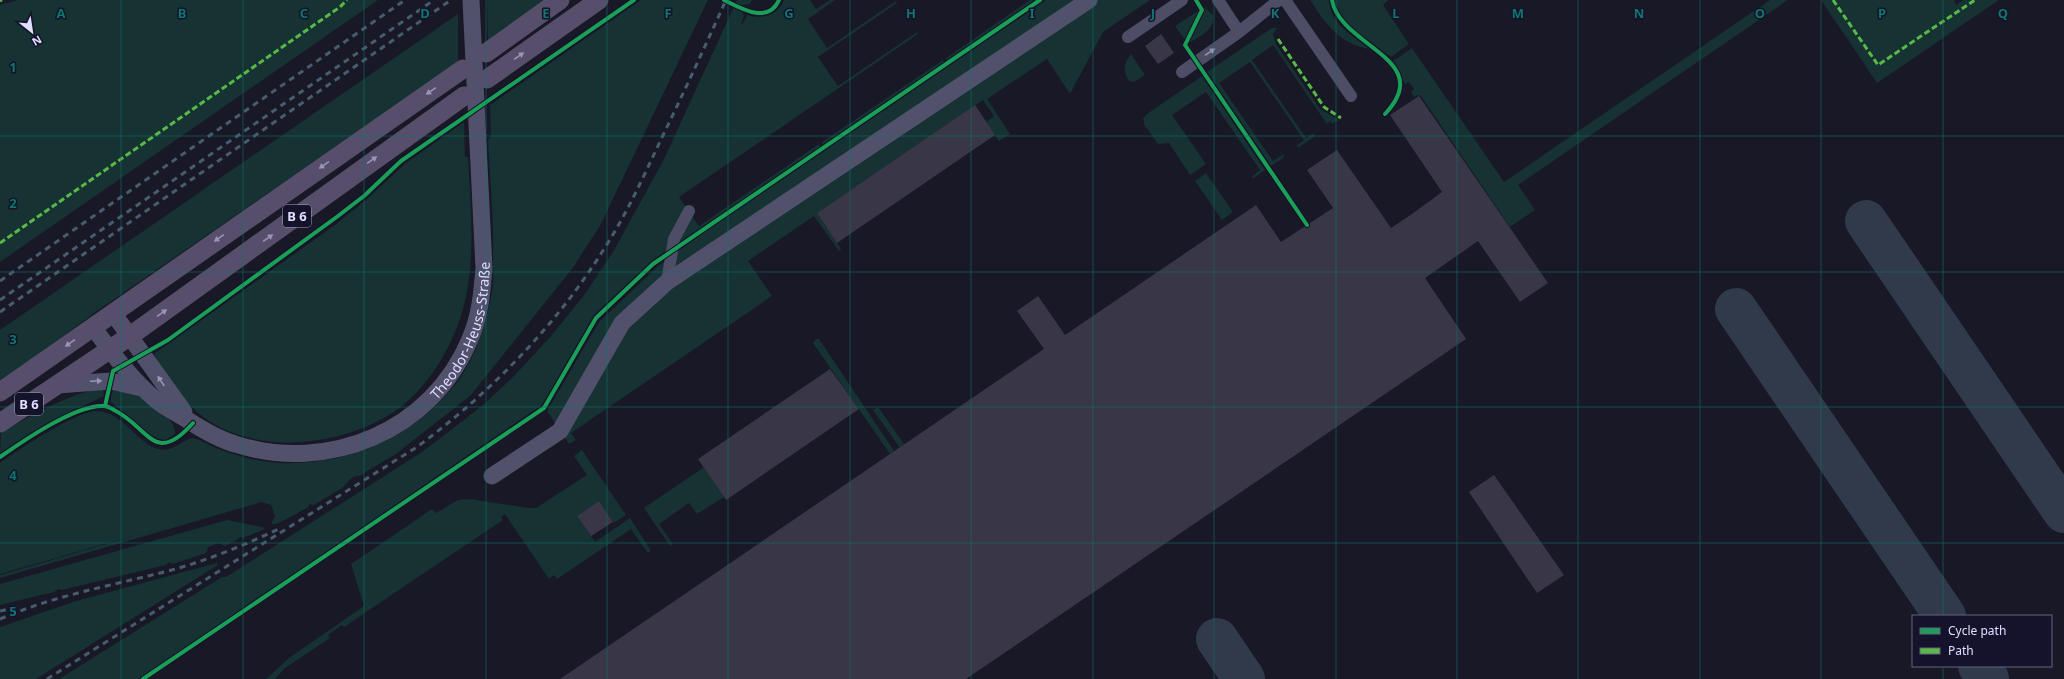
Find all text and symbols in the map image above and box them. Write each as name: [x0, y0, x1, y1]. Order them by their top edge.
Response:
text: A: [57, 4, 66, 22]
text: B: [178, 4, 186, 22]
text: C: [300, 4, 308, 22]
text: D: [420, 4, 430, 22]
text: E: [542, 4, 550, 22]
text: F: [664, 4, 672, 22]
text: G: [784, 4, 794, 22]
text: H: [906, 4, 916, 22]
text: I: [1029, 4, 1035, 22]
text: J: [1150, 4, 1155, 22]
text: K: [1271, 4, 1280, 22]
text: L: [1392, 4, 1400, 22]
text: M: [1512, 4, 1524, 22]
text: N: [1634, 4, 1644, 22]
text: O: [1755, 4, 1765, 22]
text: P: [1878, 4, 1886, 22]
text: Q: [1998, 4, 2008, 22]
north arrow: [12, 12, 52, 52]
text: N: [30, 32, 45, 50]
one-way arrow: [1205, 48, 1216, 56]
one-way arrow: [514, 52, 524, 60]
text: 1: [9, 58, 17, 76]
one-way arrow: [426, 87, 436, 95]
one-way arrow: [367, 156, 378, 164]
one-way arrow: [319, 161, 329, 169]
text: 2: [9, 194, 17, 212]
road number: B 6: [283, 205, 311, 227]
one-way arrow: [214, 234, 225, 242]
one-way arrow: [262, 234, 273, 242]
street label: Theodor-Heuss-Straße: [425, 261, 494, 403]
one-way arrow: [156, 309, 167, 317]
text: 3: [9, 330, 17, 348]
one-way arrow: [64, 339, 75, 347]
one-way arrow: [157, 376, 165, 386]
one-way arrow: [90, 378, 103, 384]
road number: B 6: [15, 393, 43, 415]
text: 4: [9, 466, 17, 484]
text: 5: [9, 602, 17, 620]
legend: [1912, 615, 2052, 667]
text: Cycle path: [1948, 622, 2006, 639]
text: Path: [1948, 642, 1974, 659]

